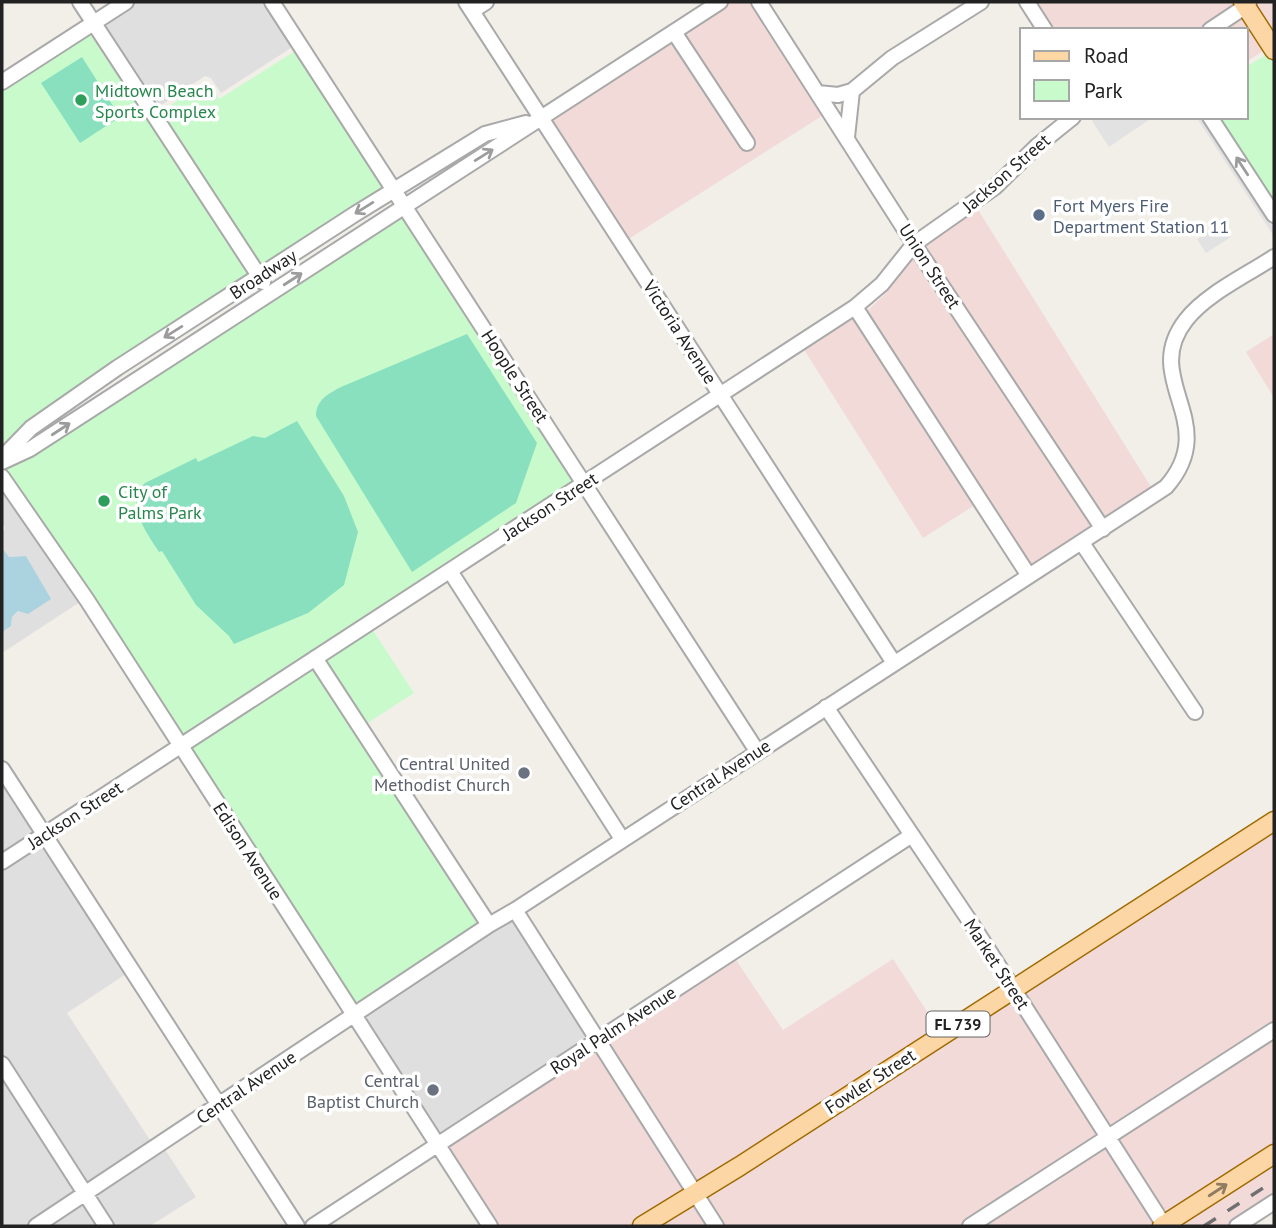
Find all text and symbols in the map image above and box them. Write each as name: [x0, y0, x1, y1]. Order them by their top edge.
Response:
legend: [1020, 28, 1248, 119]
text: Road: [1084, 42, 1128, 69]
text: Park: [1084, 77, 1123, 104]
place label: Midtown Beach Sports Complex: [95, 79, 216, 123]
marker: Midtown Beach Sports Complex: [73, 92, 89, 108]
street label: Jackson Street: [957, 129, 1055, 218]
one-way arrow: [474, 147, 493, 162]
one-way arrow: [1235, 157, 1249, 177]
place label: Fort Myers Fire Department Station 11: [1053, 194, 1229, 238]
one-way arrow: [354, 201, 374, 215]
marker: Fort Myers Fire Department Station 11: [1031, 207, 1047, 223]
street label: Union Street: [894, 219, 966, 313]
street label: Broadway: [225, 243, 301, 304]
one-way arrow: [283, 271, 303, 285]
street label: Victoria Avenue: [637, 275, 722, 388]
one-way arrow: [163, 325, 183, 339]
street label: Hoople Street: [476, 325, 554, 427]
one-way arrow: [51, 422, 70, 436]
street label: Jackson Street: [497, 467, 602, 546]
place label: City of Palms Park: [118, 480, 202, 524]
marker: City of Palms Park: [96, 493, 112, 509]
street label: Central Avenue: [665, 734, 775, 816]
place label: Central United Methodist Church: [374, 752, 510, 796]
marker: Central United Methodist Church: [516, 765, 532, 781]
street label: Jackson Street: [22, 776, 127, 855]
street label: Edison Avenue: [208, 798, 288, 904]
street label: Market Street: [959, 914, 1035, 1014]
street label: Royal Palm Avenue: [546, 981, 680, 1079]
road number: FL 739: [926, 1012, 990, 1036]
street label: Fowler Street: [820, 1043, 920, 1119]
street label: Central Avenue: [192, 1045, 300, 1129]
place label: Central Baptist Church: [307, 1069, 420, 1113]
marker: Central Baptist Church: [425, 1082, 441, 1098]
one-way arrow: [1208, 1183, 1227, 1197]

